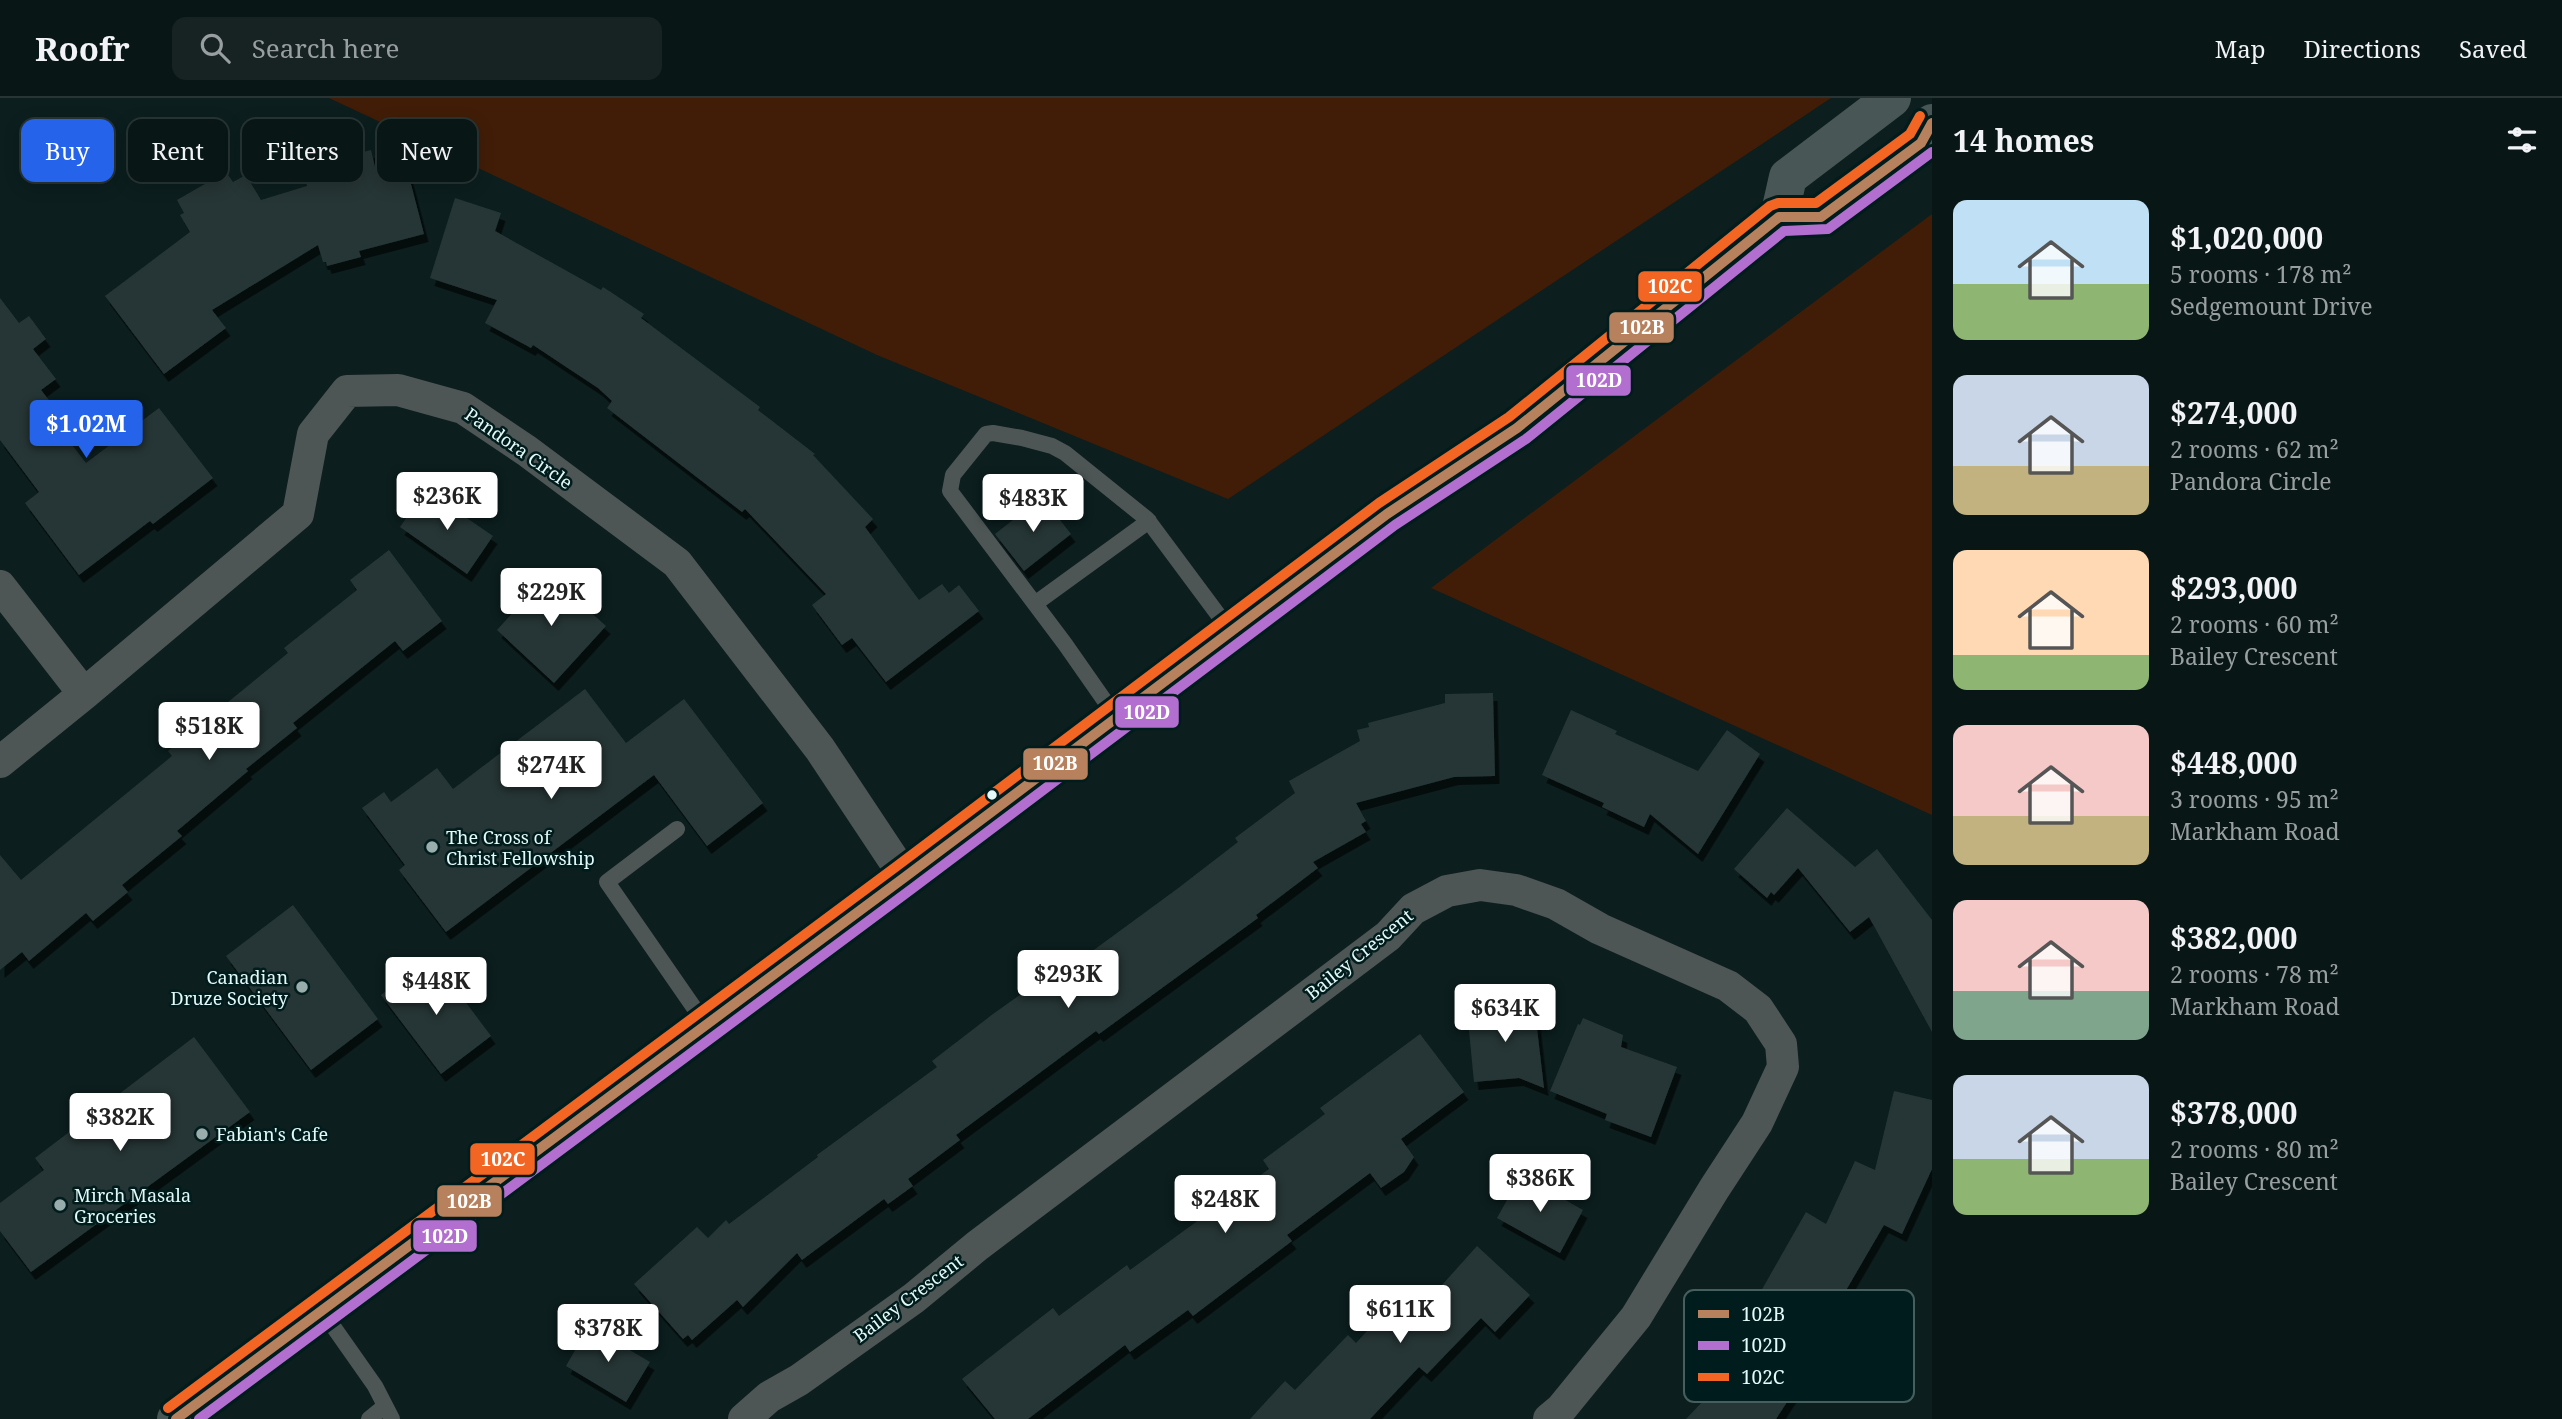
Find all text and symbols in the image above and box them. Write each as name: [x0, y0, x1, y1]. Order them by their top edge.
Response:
search box: [172, 17, 662, 80]
text: Roofr: [35, 26, 130, 71]
icon: search: [196, 29, 234, 67]
text: Search here: [252, 30, 399, 66]
text: Map: [2215, 32, 2266, 65]
text: Directions: [2304, 32, 2421, 65]
text: Saved: [2459, 32, 2527, 65]
chip: Buy: [21, 119, 114, 182]
chip: Rent: [128, 119, 228, 182]
chip: Filters: [242, 119, 363, 182]
chip: New: [377, 119, 477, 182]
text: 14 homes: [1953, 120, 2094, 161]
icon: filters: [2503, 121, 2541, 159]
text: $1,020,000: [2170, 217, 2323, 258]
icon: home: [2009, 228, 2093, 312]
text: 5 rooms · 178 m²: [2170, 258, 2352, 290]
line badge: 102C: [1637, 270, 1703, 303]
text: 102C: [1648, 273, 1692, 299]
text: Sedgemount Drive: [2170, 290, 2373, 322]
line badge: 102B: [1608, 311, 1675, 344]
text: 102B: [1620, 314, 1665, 340]
line badge: 102D: [1565, 364, 1632, 397]
text: 102D: [1576, 367, 1622, 393]
text: $274,000: [2170, 392, 2297, 433]
pin: $1.02M: [29, 400, 143, 460]
street label: Pandora Circle: [460, 402, 578, 494]
icon: home: [2009, 403, 2093, 487]
text: $1.02M: [46, 407, 126, 439]
text: 2 rooms · 62 m²: [2170, 433, 2339, 465]
text: Pandora Circle: [2170, 465, 2331, 497]
pin: $236K: [398, 472, 496, 532]
pin: $483K: [984, 474, 1082, 534]
text: $236K: [413, 479, 481, 511]
text: $483K: [999, 481, 1067, 513]
text: $293,000: [2170, 567, 2297, 608]
pin: $229K: [502, 568, 600, 628]
text: $229K: [517, 575, 585, 607]
icon: home: [2009, 578, 2093, 662]
text: 2 rooms · 60 m²: [2170, 608, 2339, 640]
text: Bailey Crescent: [2170, 640, 2338, 672]
line badge: 102D: [1114, 695, 1180, 729]
text: 102D: [1124, 699, 1170, 725]
pin: $518K: [160, 702, 258, 762]
text: $518K: [175, 709, 243, 741]
pin: $274K: [502, 742, 600, 801]
text: $448,000: [2170, 742, 2297, 783]
line badge: 102B: [1022, 747, 1089, 781]
text: $274K: [517, 748, 585, 780]
text: 102B: [1033, 750, 1078, 776]
icon: home: [2009, 753, 2093, 837]
text: 3 rooms · 95 m²: [2170, 783, 2339, 815]
unlabelled marker: [985, 788, 999, 802]
text: Markham Road: [2170, 815, 2340, 847]
place label: The Cross of Christ Fellowship: [446, 825, 595, 870]
marker: The Cross of Christ Fellowship: [424, 839, 440, 855]
street label: Bailey Crescent: [1300, 903, 1418, 1005]
text: $382,000: [2170, 917, 2297, 958]
icon: home: [2009, 928, 2093, 1012]
pin: $293K: [1019, 950, 1117, 1010]
text: $293K: [1034, 957, 1102, 989]
pin: $448K: [387, 958, 485, 1017]
text: 2 rooms · 78 m²: [2170, 958, 2339, 990]
text: $448K: [402, 964, 470, 996]
place label: Canadian Druze Society: [171, 965, 289, 1010]
marker: Canadian Druze Society: [294, 979, 310, 995]
pin: $634K: [1456, 984, 1554, 1044]
text: Markham Road: [2170, 990, 2340, 1022]
text: $634K: [1471, 991, 1539, 1023]
text: $378,000: [2170, 1092, 2297, 1133]
pin: $382K: [71, 1094, 169, 1153]
text: $382K: [86, 1100, 154, 1132]
icon: home: [2009, 1103, 2093, 1187]
place label: Fabian's Cafe: [216, 1122, 328, 1146]
marker: Fabian's Cafe: [194, 1126, 210, 1142]
text: 2 rooms · 80 m²: [2170, 1133, 2339, 1165]
line badge: 102C: [469, 1142, 536, 1176]
text: 102C: [481, 1146, 525, 1172]
pin: $386K: [1491, 1154, 1589, 1214]
text: $386K: [1506, 1161, 1574, 1193]
text: Bailey Crescent: [2170, 1165, 2338, 1197]
pin: $248K: [1176, 1176, 1274, 1235]
text: $248K: [1191, 1182, 1259, 1214]
place label: Mirch Masala Groceries: [74, 1183, 191, 1228]
line badge: 102B: [436, 1184, 503, 1218]
text: 102B: [447, 1188, 492, 1214]
marker: Mirch Masala Groceries: [52, 1197, 68, 1213]
line badge: 102D: [412, 1219, 478, 1253]
text: 102D: [422, 1223, 468, 1249]
street label: Bailey Crescent: [848, 1249, 968, 1347]
pin: $611K: [1351, 1286, 1449, 1345]
legend: [1684, 1290, 1914, 1402]
text: $611K: [1366, 1292, 1434, 1324]
text: 102B: [1741, 1301, 1785, 1327]
pin: $378K: [559, 1304, 657, 1364]
text: $378K: [574, 1311, 642, 1343]
text: 102D: [1741, 1332, 1787, 1358]
text: 102C: [1741, 1364, 1785, 1390]

